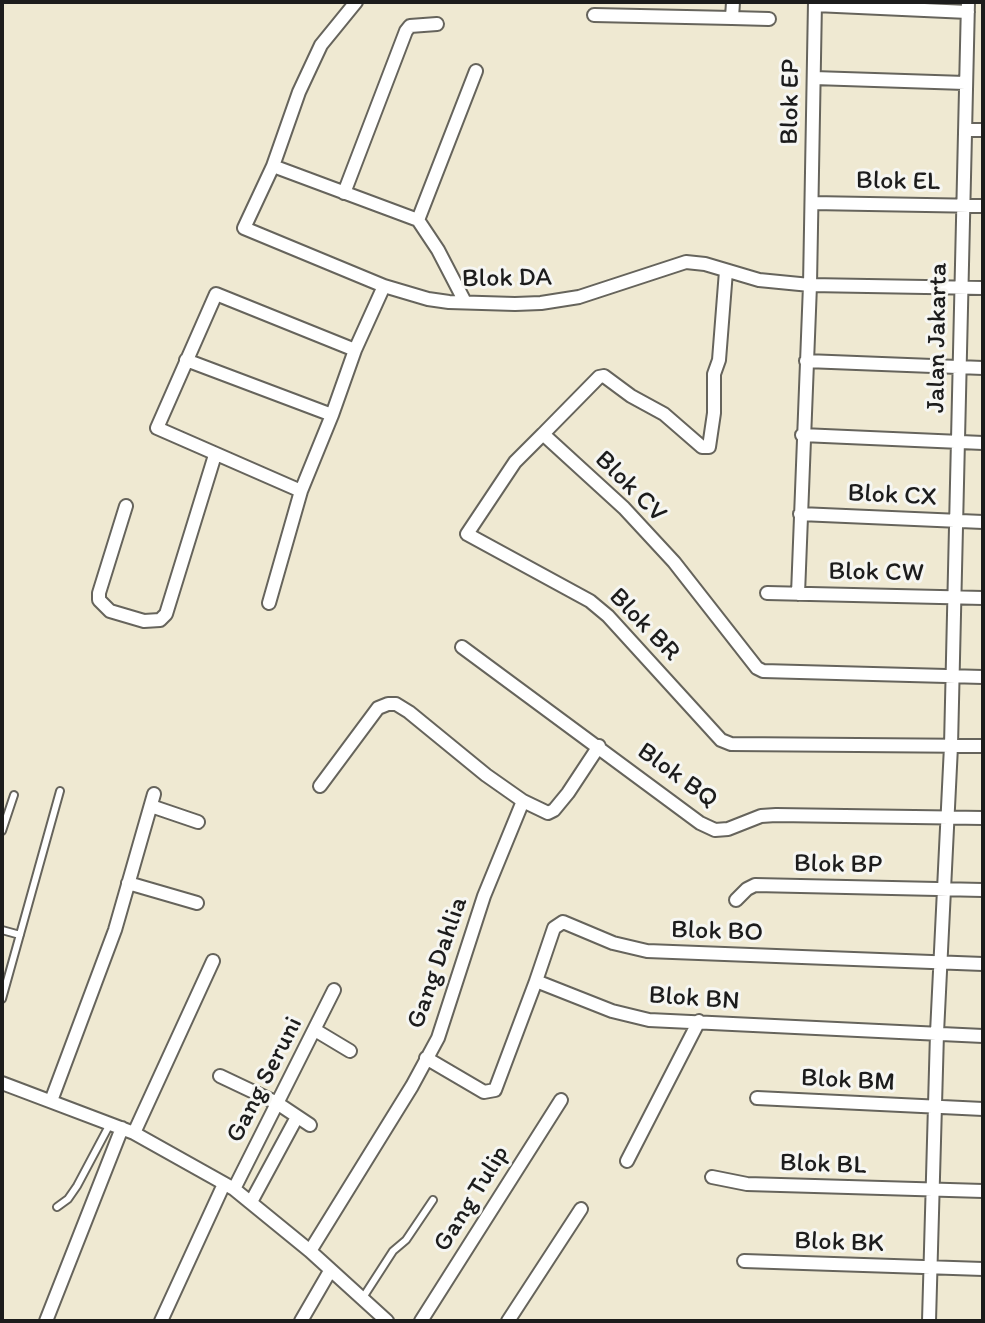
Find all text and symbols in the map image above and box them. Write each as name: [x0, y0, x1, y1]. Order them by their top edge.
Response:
street label: Blok EP: [775, 59, 807, 145]
street label: Blok EL: [856, 166, 940, 198]
street label: Jalan Jakarta: [921, 262, 955, 414]
street label: Blok DA: [462, 263, 552, 295]
street label: Blok CV: [588, 445, 672, 529]
street label: Blok CX: [847, 478, 937, 514]
street label: Blok CW: [828, 557, 924, 589]
street label: Blok BR: [602, 582, 686, 668]
street label: Blok BQ: [631, 736, 723, 816]
street label: Blok BP: [794, 849, 882, 881]
street label: Gang Dahlia: [401, 893, 475, 1033]
street label: Blok BO: [670, 915, 764, 949]
street label: Blok BN: [648, 980, 740, 1018]
street label: Gang Seruni: [220, 1012, 310, 1148]
street label: Blok BM: [800, 1063, 896, 1099]
street label: Gang Tulip: [427, 1140, 517, 1258]
street label: Blok BL: [779, 1148, 867, 1182]
street label: Blok BK: [794, 1226, 884, 1260]

